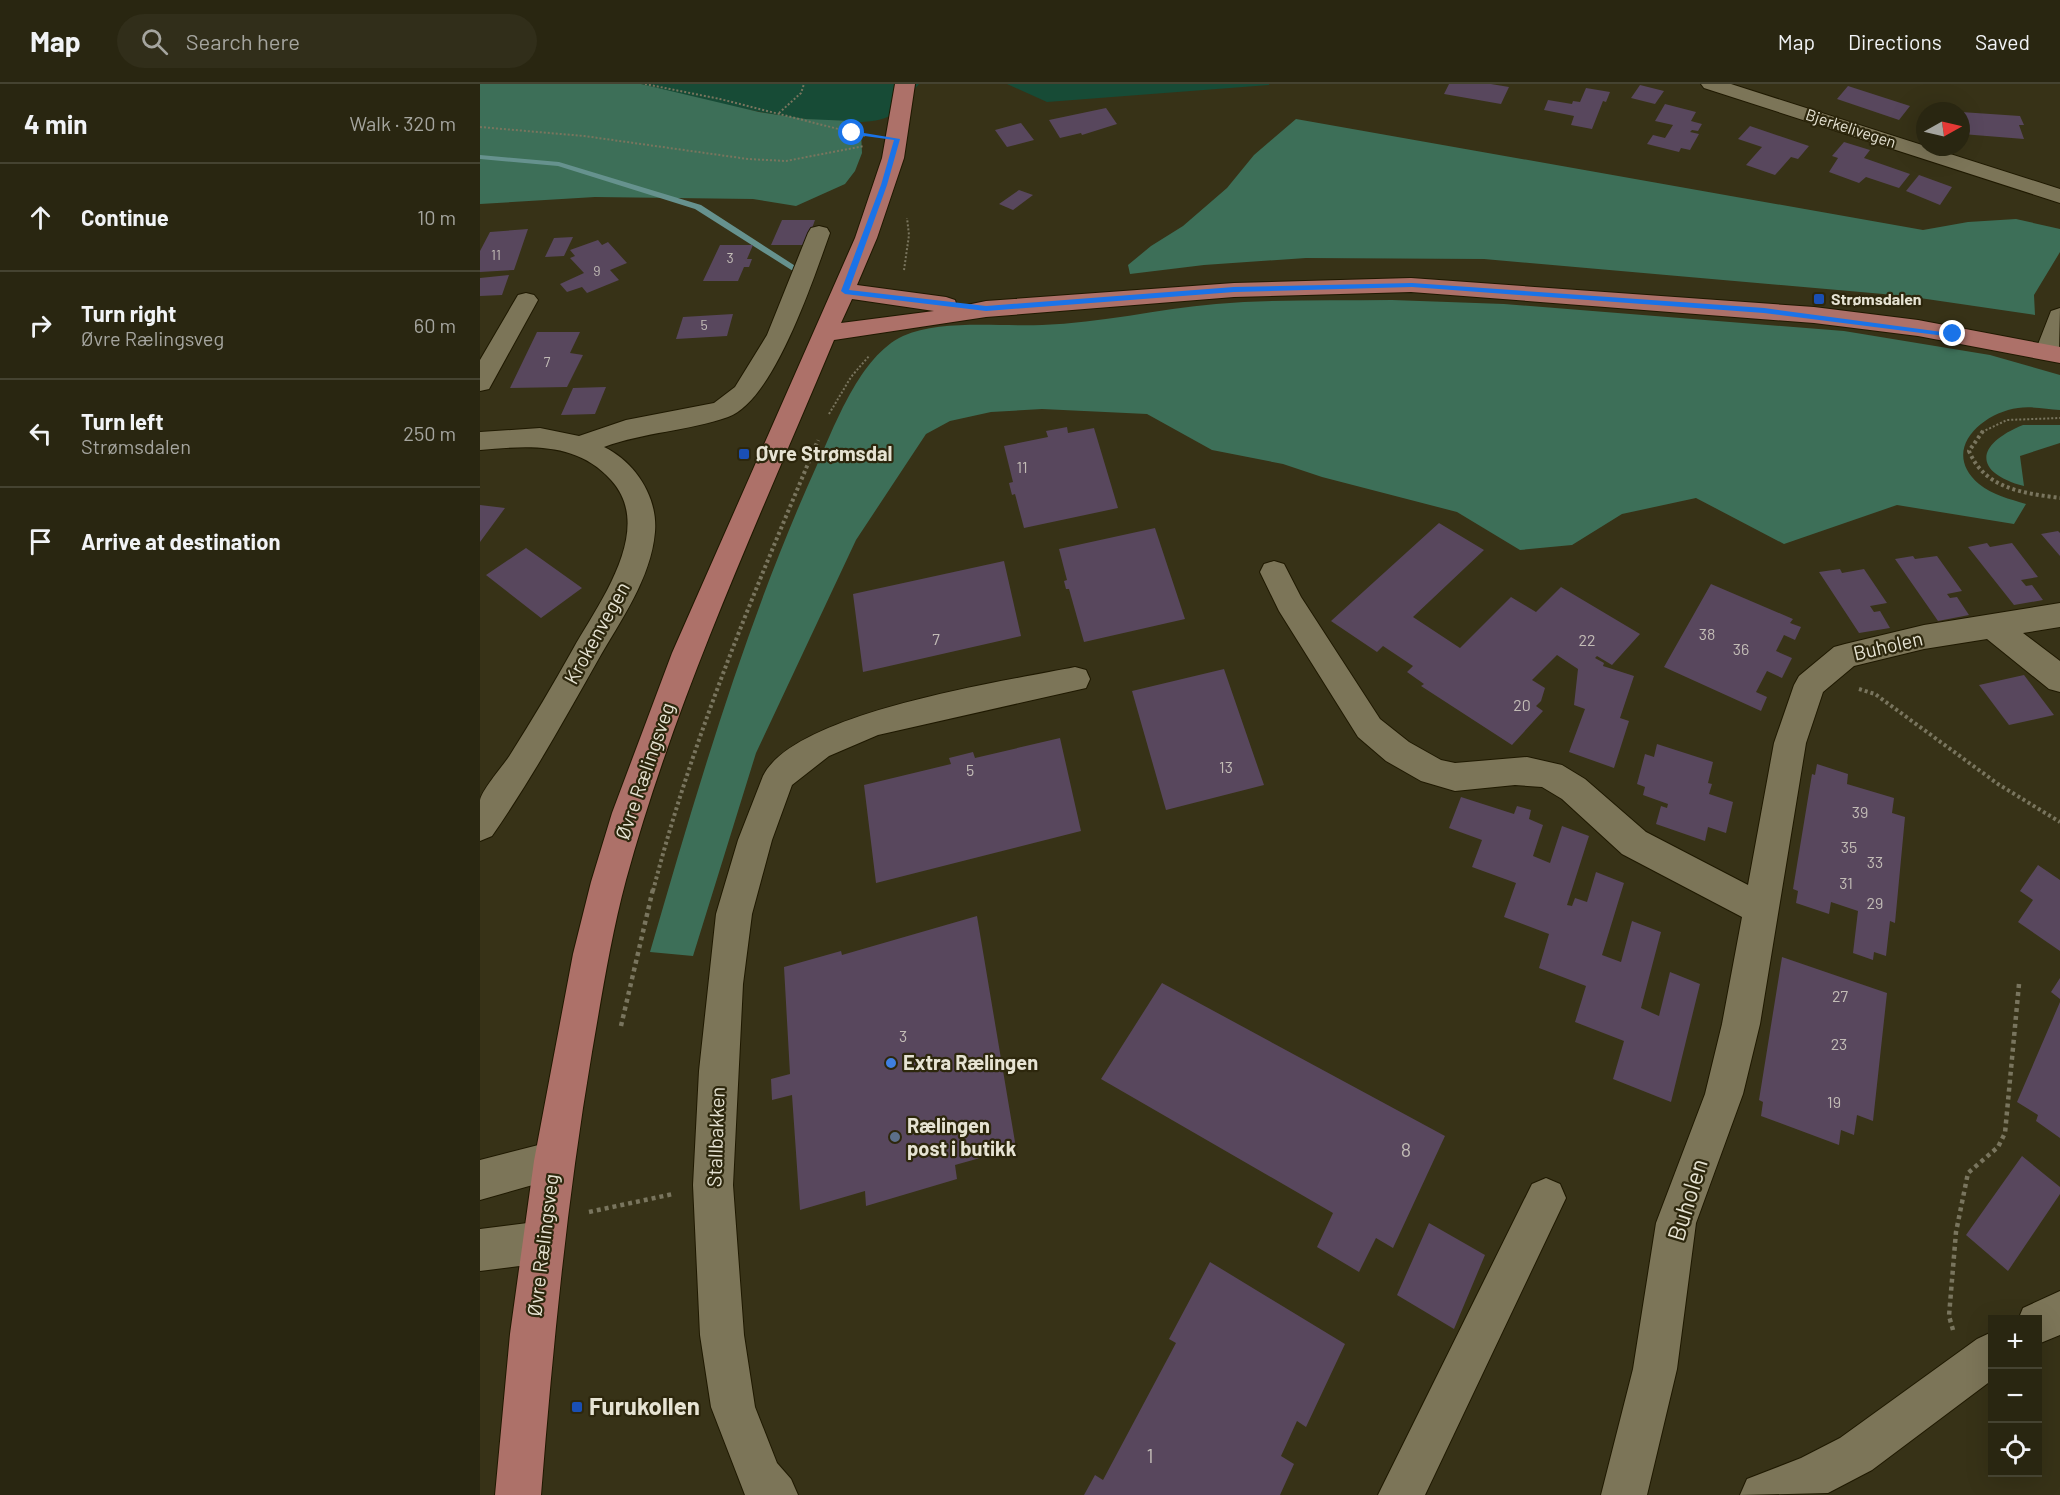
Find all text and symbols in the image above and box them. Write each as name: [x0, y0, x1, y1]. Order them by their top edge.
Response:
search box: [117, 14, 537, 68]
text: Map: [30, 24, 81, 58]
icon: search: [138, 25, 171, 58]
text: Search here: [186, 28, 300, 54]
text: Map: [1778, 29, 1815, 54]
text: Directions: [1848, 29, 1942, 54]
text: Saved: [1975, 29, 2030, 54]
north arrow: [1916, 102, 1970, 156]
street label: Bjerkelivegen: [1804, 104, 1899, 151]
text: 4 min: [24, 108, 88, 139]
text: Walk · 320 m: [349, 111, 456, 135]
route start: [838, 119, 864, 145]
icon: ahead: [24, 201, 57, 234]
text: Continue: [81, 204, 169, 230]
text: 10 m: [417, 205, 456, 229]
house number: 11: [491, 246, 501, 263]
house number: 3: [726, 249, 734, 266]
house number: 9: [593, 262, 601, 279]
place label: Strømsdalen: [1831, 289, 1922, 308]
marker: Strømsdalen: [1812, 292, 1826, 306]
text: Turn right: [81, 300, 176, 326]
icon: right: [24, 309, 57, 342]
text: 60 m: [414, 313, 456, 337]
house number: 5: [700, 316, 708, 333]
route end: [1939, 320, 1965, 346]
text: Øvre Rælingsveg: [81, 326, 224, 350]
house number: 7: [544, 353, 551, 370]
text: Turn left: [81, 408, 164, 434]
icon: left: [24, 417, 57, 450]
text: 250 m: [403, 421, 456, 445]
text: Strømsdalen: [81, 434, 191, 458]
place label: Øvre Strømsdal: [756, 441, 892, 465]
marker: Øvre Strømsdal: [737, 447, 751, 461]
house number: 11: [1016, 457, 1028, 476]
icon: arrive: [24, 525, 57, 558]
text: Arrive at destination: [81, 528, 280, 554]
street label: Krokenvegen: [558, 577, 634, 688]
house number: 38: [1699, 624, 1715, 643]
street label: Buholen: [1851, 625, 1925, 665]
house number: 7: [932, 629, 940, 648]
house number: 22: [1578, 630, 1596, 649]
house number: 36: [1733, 639, 1749, 658]
house number: 20: [1513, 695, 1531, 714]
street label: Øvre Rælingsveg: [609, 699, 679, 842]
house number: 13: [1219, 757, 1233, 776]
house number: 5: [966, 760, 974, 779]
house number: 39: [1852, 802, 1868, 821]
house number: 35: [1841, 837, 1857, 856]
house number: 33: [1867, 852, 1883, 871]
house number: 31: [1839, 873, 1853, 892]
house number: 29: [1867, 893, 1883, 912]
house number: 27: [1832, 986, 1848, 1005]
house number: 3: [899, 1026, 907, 1045]
house number: 23: [1831, 1034, 1847, 1053]
place label: Extra Rælingen: [903, 1050, 1038, 1074]
marker: Extra Rælingen: [884, 1056, 898, 1070]
street label: Stallbakken: [701, 1086, 729, 1188]
house number: 19: [1827, 1092, 1841, 1111]
place label: Rælingen post i butikk: [907, 1113, 1017, 1160]
marker: Rælingen post i butikk: [888, 1130, 902, 1144]
house number: 8: [1401, 1137, 1411, 1161]
street label: Buholen: [1660, 1155, 1713, 1244]
street label: Øvre Rælingsveg: [521, 1172, 563, 1317]
map controls: [1988, 1315, 2042, 1477]
button: +: [1988, 1315, 2042, 1369]
button: −: [1988, 1369, 2042, 1423]
place label: Furukollen: [589, 1391, 700, 1420]
marker: Furukollen: [570, 1400, 584, 1414]
button: locate: [1988, 1423, 2042, 1477]
house number: 1: [1147, 1443, 1154, 1467]

